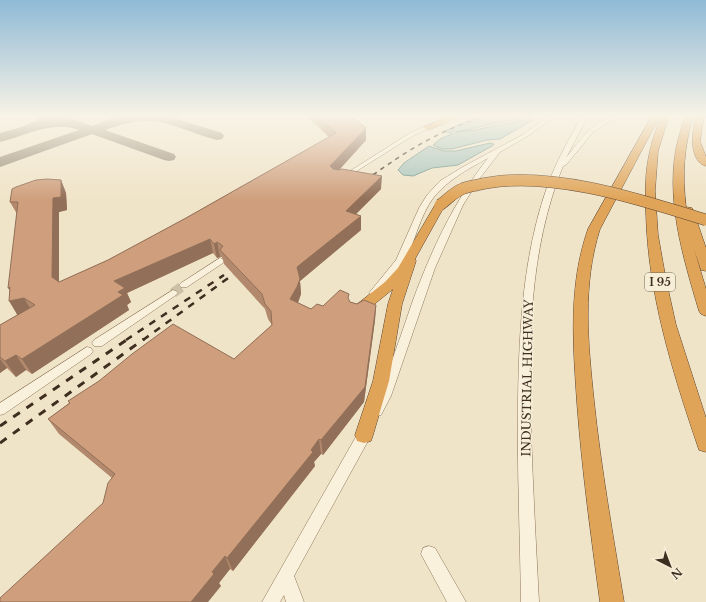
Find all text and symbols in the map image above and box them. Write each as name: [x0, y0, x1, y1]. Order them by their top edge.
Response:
road number: I 95: [645, 273, 675, 291]
street label: INDUSTRIAL HIGHWAY: [518, 299, 536, 457]
north arrow: [650, 546, 690, 586]
text: N: [668, 565, 685, 583]

